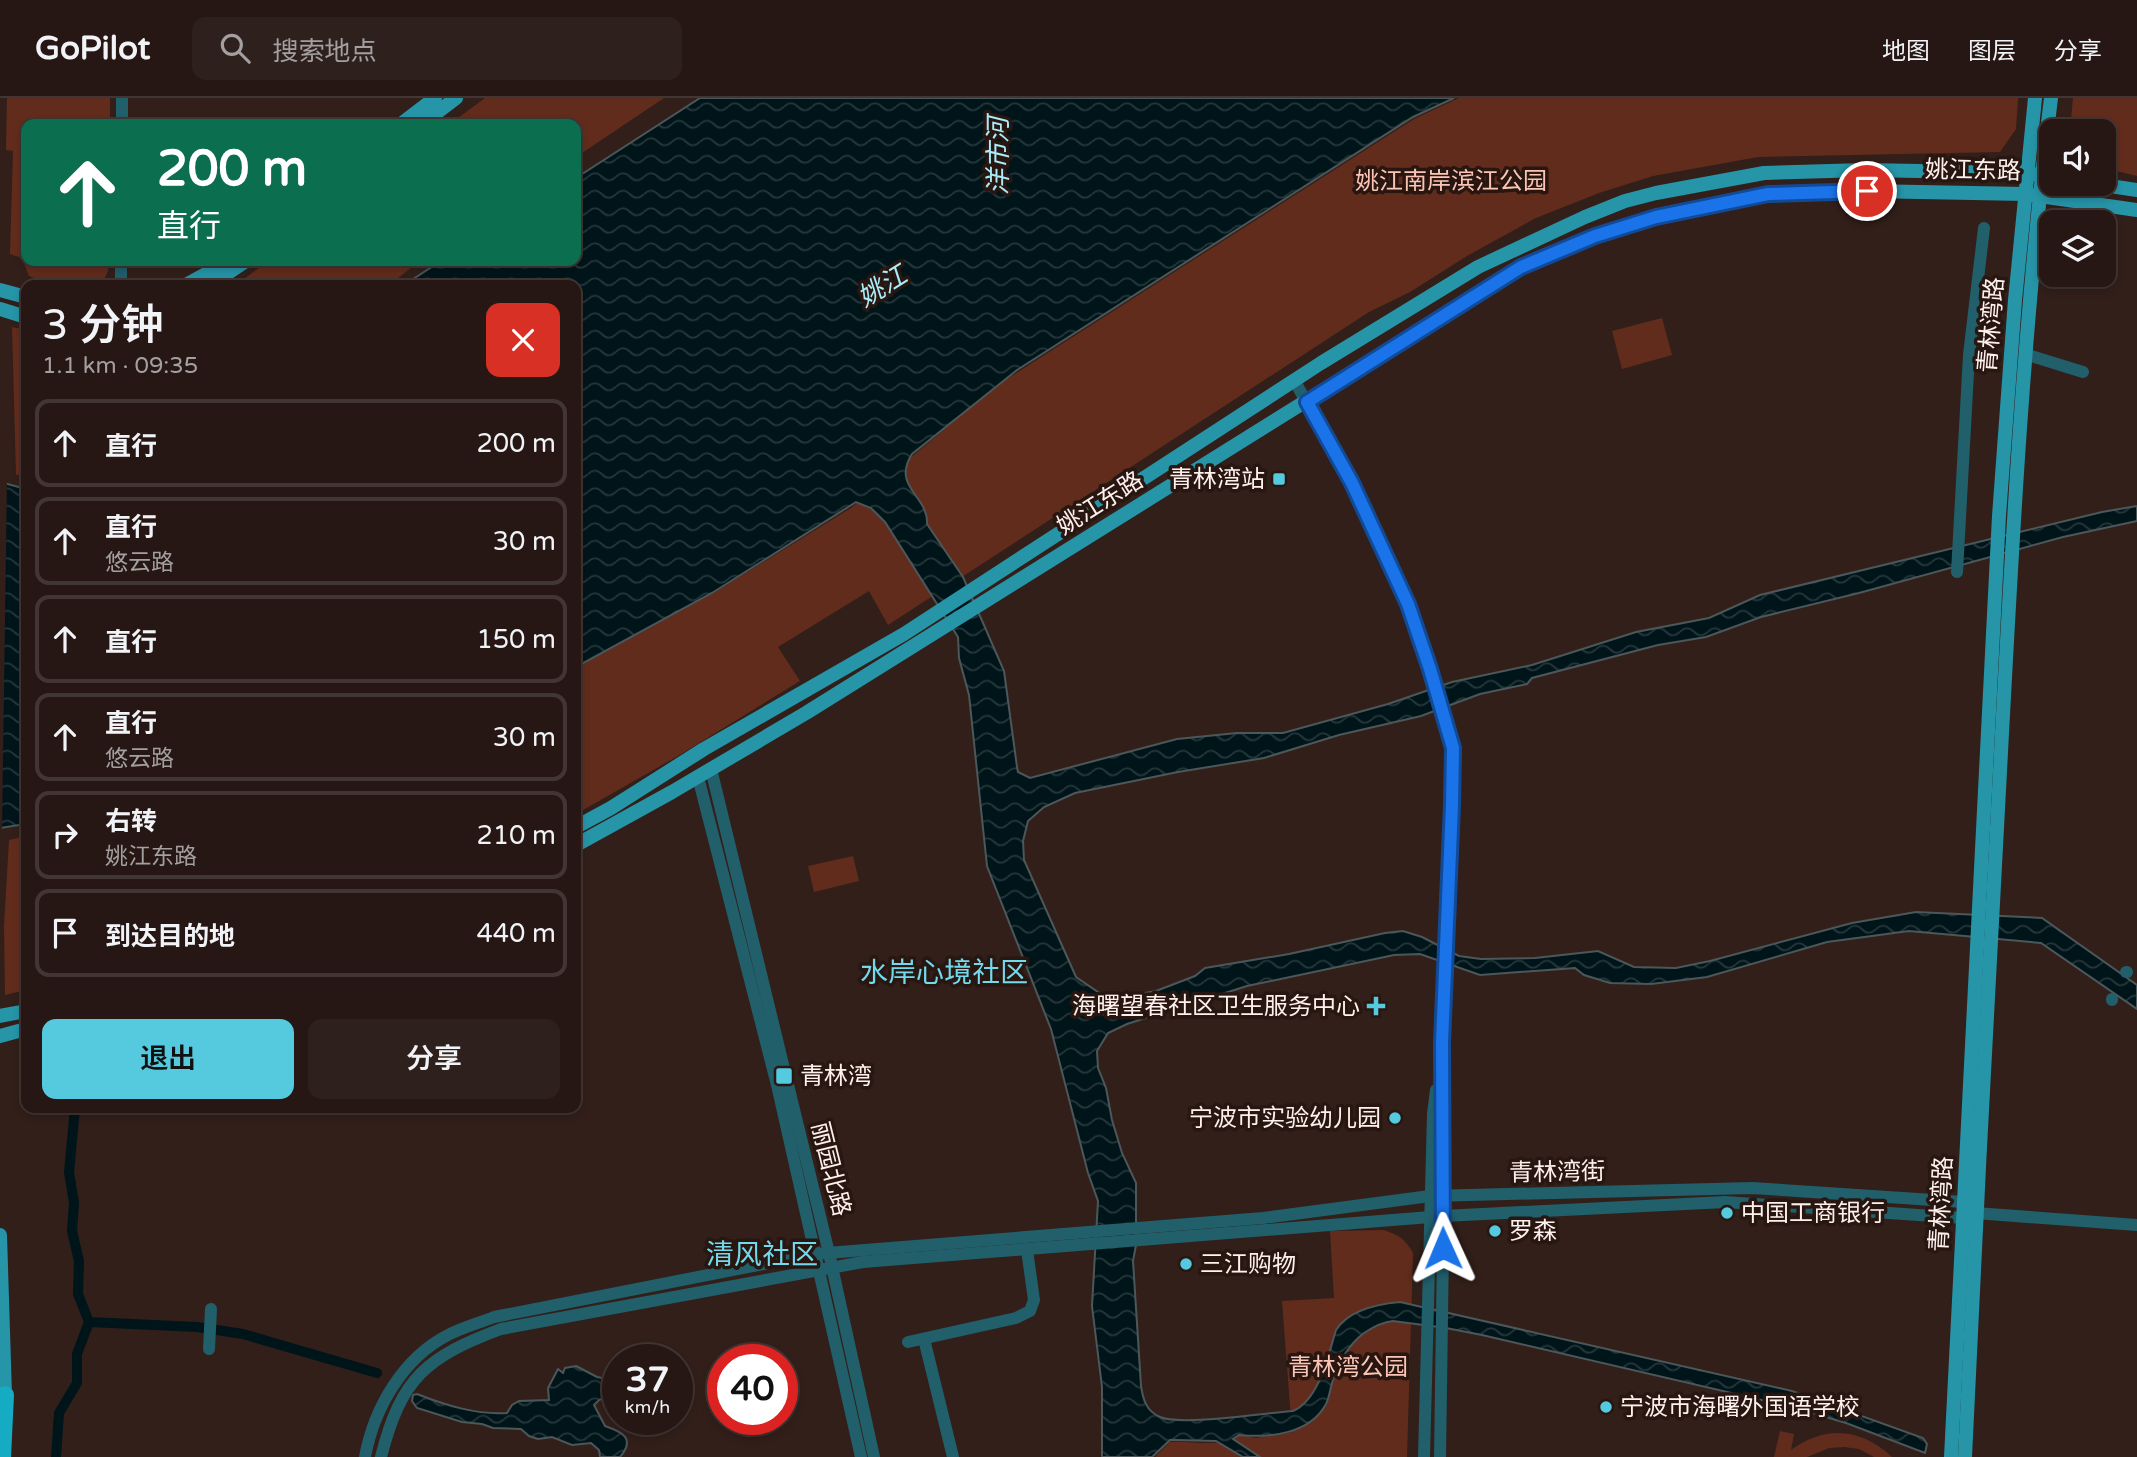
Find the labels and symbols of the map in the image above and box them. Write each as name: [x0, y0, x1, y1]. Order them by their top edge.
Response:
water label: 洋市河: [983, 112, 1014, 195]
street label: 姚江东路: [1925, 155, 2021, 186]
pin: [1837, 161, 1897, 221]
park label: 姚江南岸滨江公园: [1355, 167, 1547, 196]
water label: 姚江: [852, 258, 915, 313]
street label: 青林湾路: [1973, 276, 2010, 374]
place label: 青林湾站: [1169, 465, 1265, 494]
street label: 姚江东路: [1052, 466, 1149, 541]
marker: 青林湾站: [1271, 471, 1287, 487]
district label: 水岸心境社区: [860, 956, 1028, 990]
place label: 海曙望春社区卫生服务中心: [1072, 992, 1360, 1021]
marker: 海曙望春社区卫生服务中心: [1366, 996, 1386, 1016]
place label: 青林湾: [800, 1062, 872, 1091]
marker: 青林湾: [774, 1066, 794, 1086]
place label: 宁波市实验幼儿园: [1189, 1104, 1381, 1133]
marker: 宁波市实验幼儿园: [1387, 1110, 1403, 1126]
street label: 丽园北路: [805, 1119, 856, 1219]
street label: 青林湾路: [1925, 1155, 1958, 1253]
street label: 青林湾街: [1509, 1157, 1605, 1188]
place label: 中国工商银行: [1741, 1199, 1885, 1228]
marker: 中国工商银行: [1719, 1205, 1735, 1221]
position arrow: [1406, 1211, 1480, 1285]
place label: 罗森: [1509, 1217, 1557, 1246]
marker: 罗森: [1487, 1223, 1503, 1239]
district label: 清风社区: [706, 1238, 818, 1272]
place label: 三江购物: [1200, 1250, 1296, 1279]
marker: 三江购物: [1178, 1256, 1194, 1272]
speed limit sign: 40: [707, 1344, 798, 1435]
park label: 青林湾公园: [1288, 1353, 1408, 1382]
place label: 宁波市海曙外国语学校: [1620, 1393, 1860, 1422]
marker: 宁波市海曙外国语学校: [1598, 1399, 1614, 1415]

